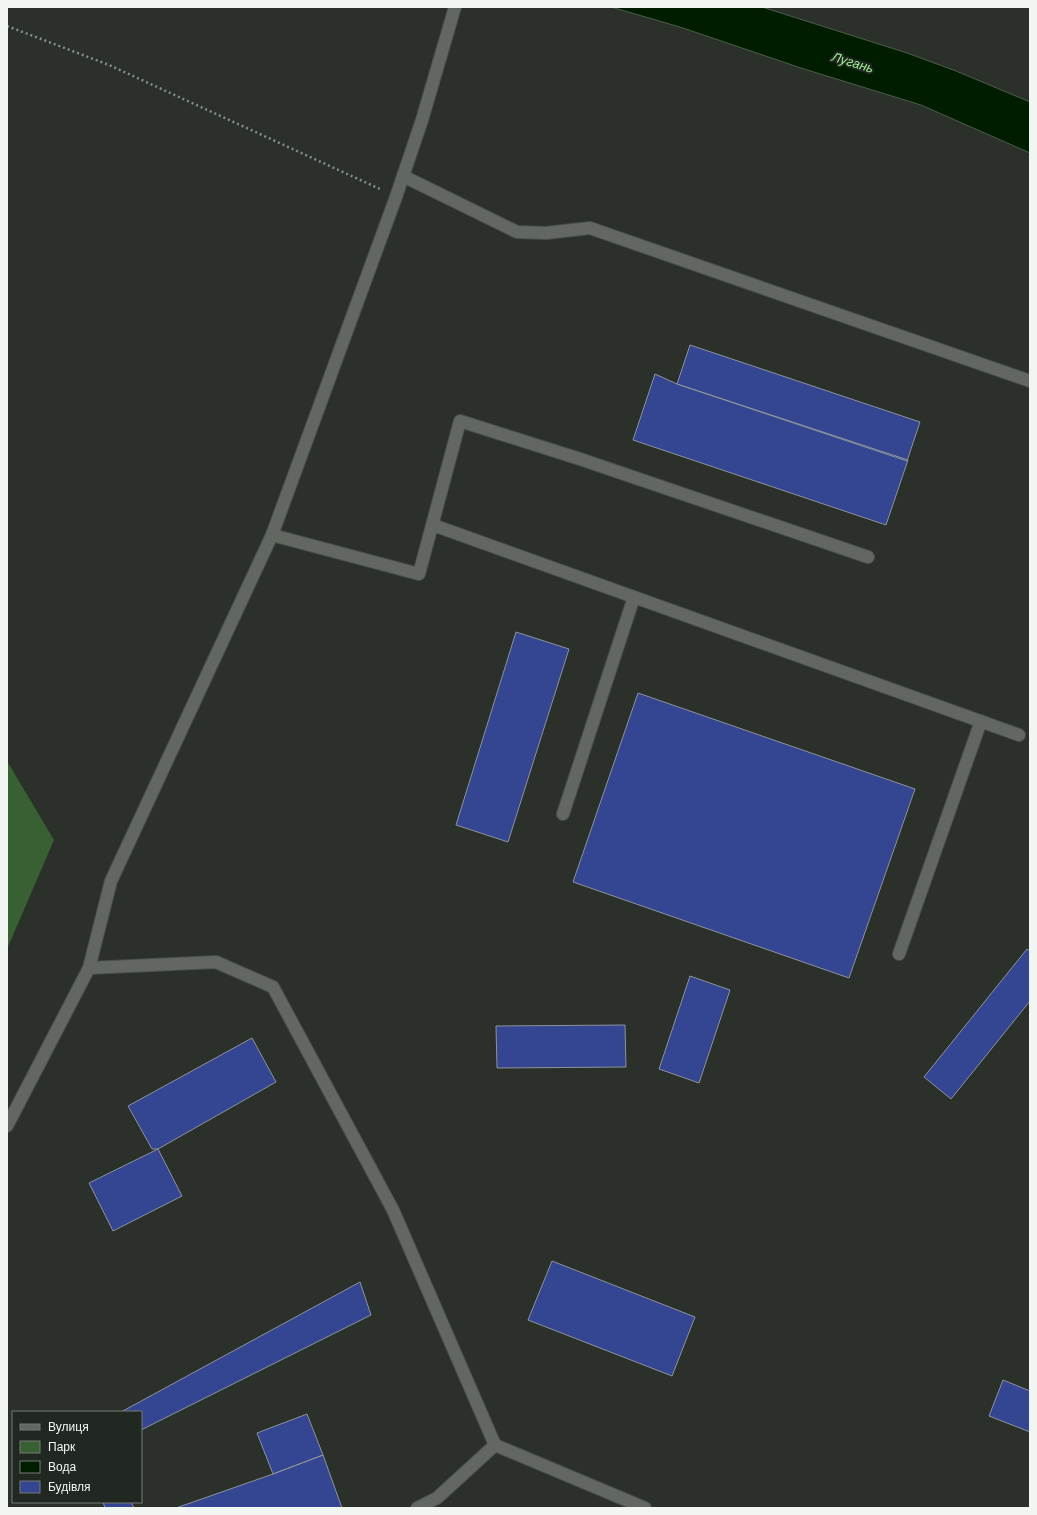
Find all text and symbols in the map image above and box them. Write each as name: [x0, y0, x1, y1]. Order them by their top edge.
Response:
water label: Лугань: [829, 48, 876, 76]
legend: [12, 1411, 142, 1503]
text: Вулиця: [48, 1419, 89, 1434]
text: Парк: [48, 1439, 76, 1454]
text: Вода: [48, 1459, 76, 1474]
text: Будівля: [48, 1479, 90, 1494]

